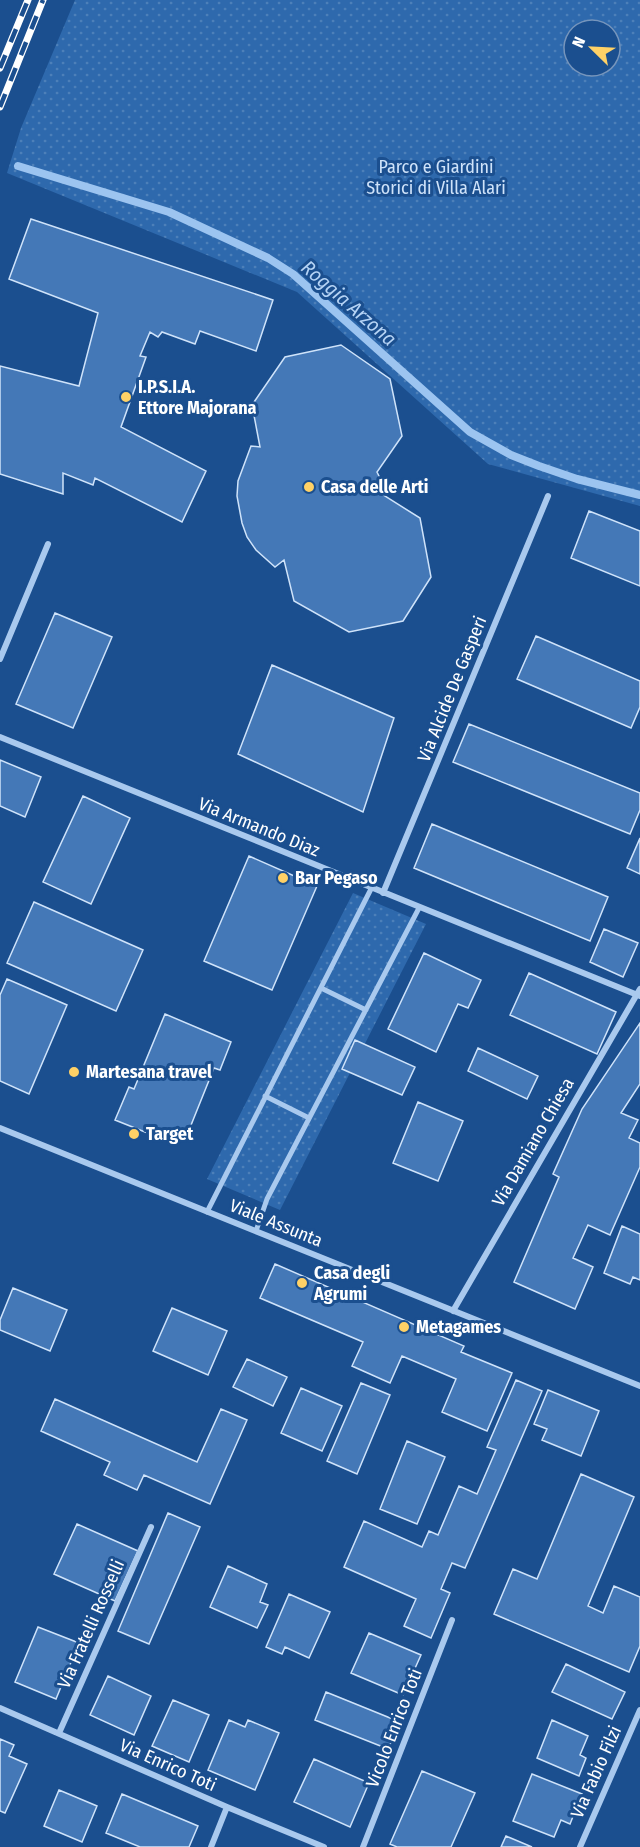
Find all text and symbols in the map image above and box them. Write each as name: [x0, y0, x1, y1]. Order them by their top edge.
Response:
north arrow: [562, 18, 622, 78]
text: N: [568, 34, 589, 50]
park label: Parco e Giardini Storici di Villa Alari: [366, 156, 506, 199]
water label: Roggia Arzona: [297, 255, 401, 351]
place label: I.P.S.I.A. Ettore Majorana: [138, 376, 257, 419]
marker: I.P.S.I.A. Ettore Majorana: [119, 390, 133, 404]
place label: Casa delle Arti: [321, 476, 429, 498]
marker: Casa delle Arti: [302, 480, 316, 494]
street label: Via Alcide De Gasperi: [413, 613, 491, 765]
street label: Via Armando Diaz: [195, 793, 323, 861]
place label: Bar Pegaso: [295, 867, 378, 889]
marker: Bar Pegaso: [276, 871, 290, 885]
place label: Martesana travel: [86, 1061, 212, 1083]
marker: Martesana travel: [67, 1065, 81, 1079]
street label: Via Damiano Chiesa: [487, 1074, 579, 1210]
place label: Target: [146, 1123, 194, 1145]
marker: Target: [127, 1127, 141, 1141]
street label: Viale Assunta: [226, 1194, 326, 1252]
place label: Casa degli Agrumi: [313, 1262, 390, 1305]
marker: Casa degli Agrumi: [295, 1276, 309, 1290]
place label: Metagames: [416, 1316, 501, 1338]
marker: Metagames: [397, 1320, 411, 1334]
street label: Via Fratelli Rosselli: [53, 1556, 129, 1692]
street label: Vicolo Enrico Toti: [361, 1665, 427, 1791]
street label: Via Fabio Filzi: [566, 1722, 626, 1822]
street label: Via Enrico Toti: [116, 1734, 220, 1796]

